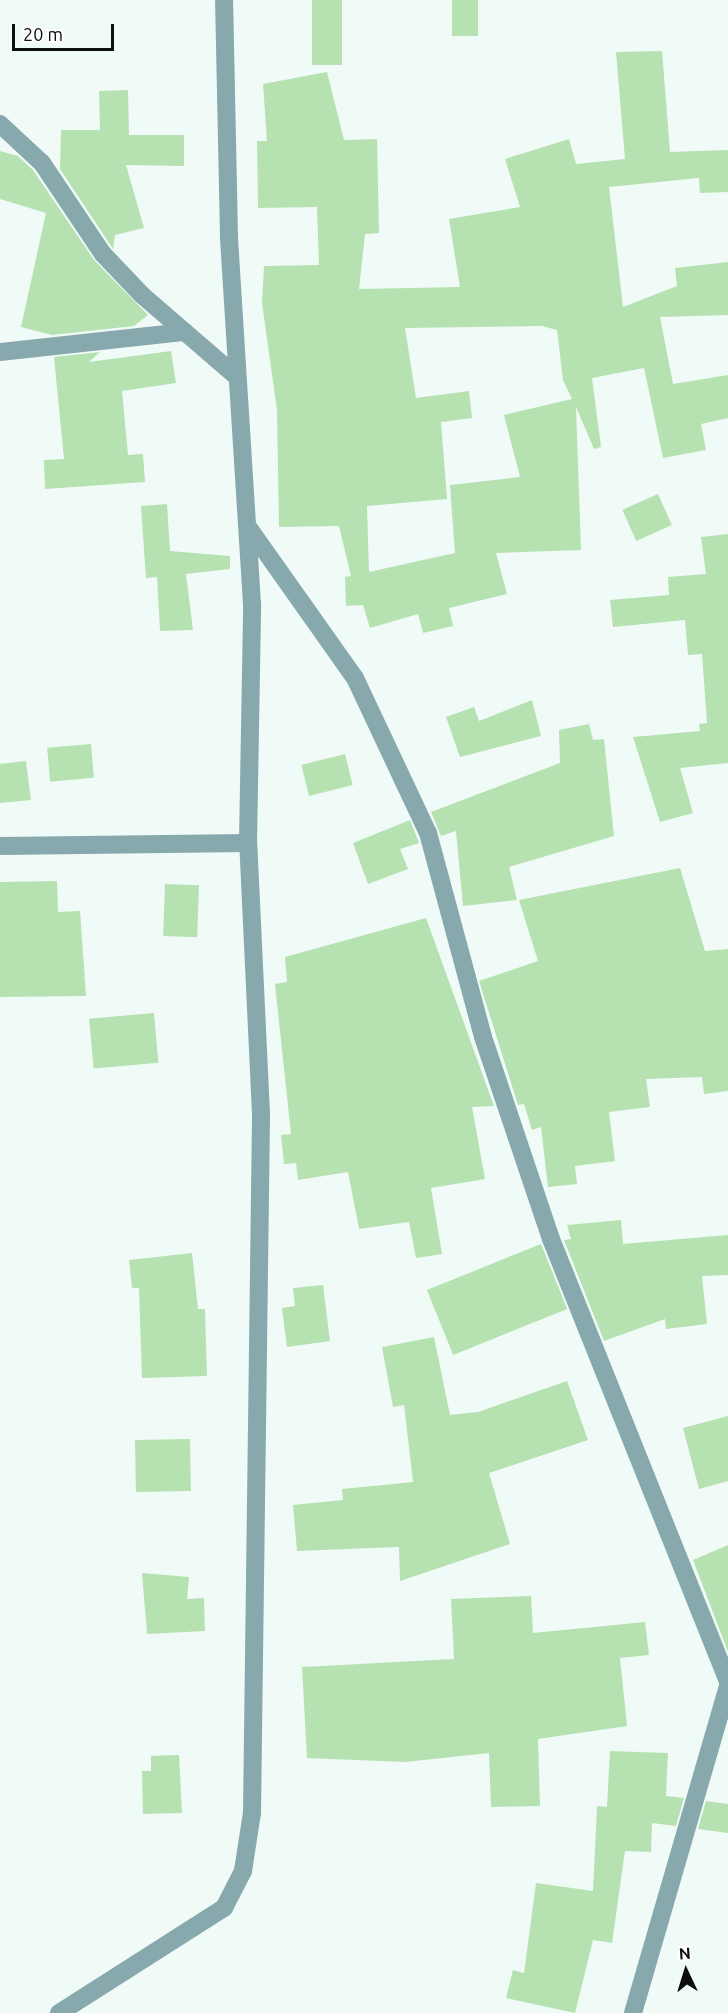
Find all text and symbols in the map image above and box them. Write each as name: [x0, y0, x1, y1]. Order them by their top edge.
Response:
scale bar: [15, 12, 117, 50]
text: 20 m: [23, 24, 63, 44]
north arrow: [656, 1941, 716, 2001]
text: N: [678, 1944, 691, 1962]

